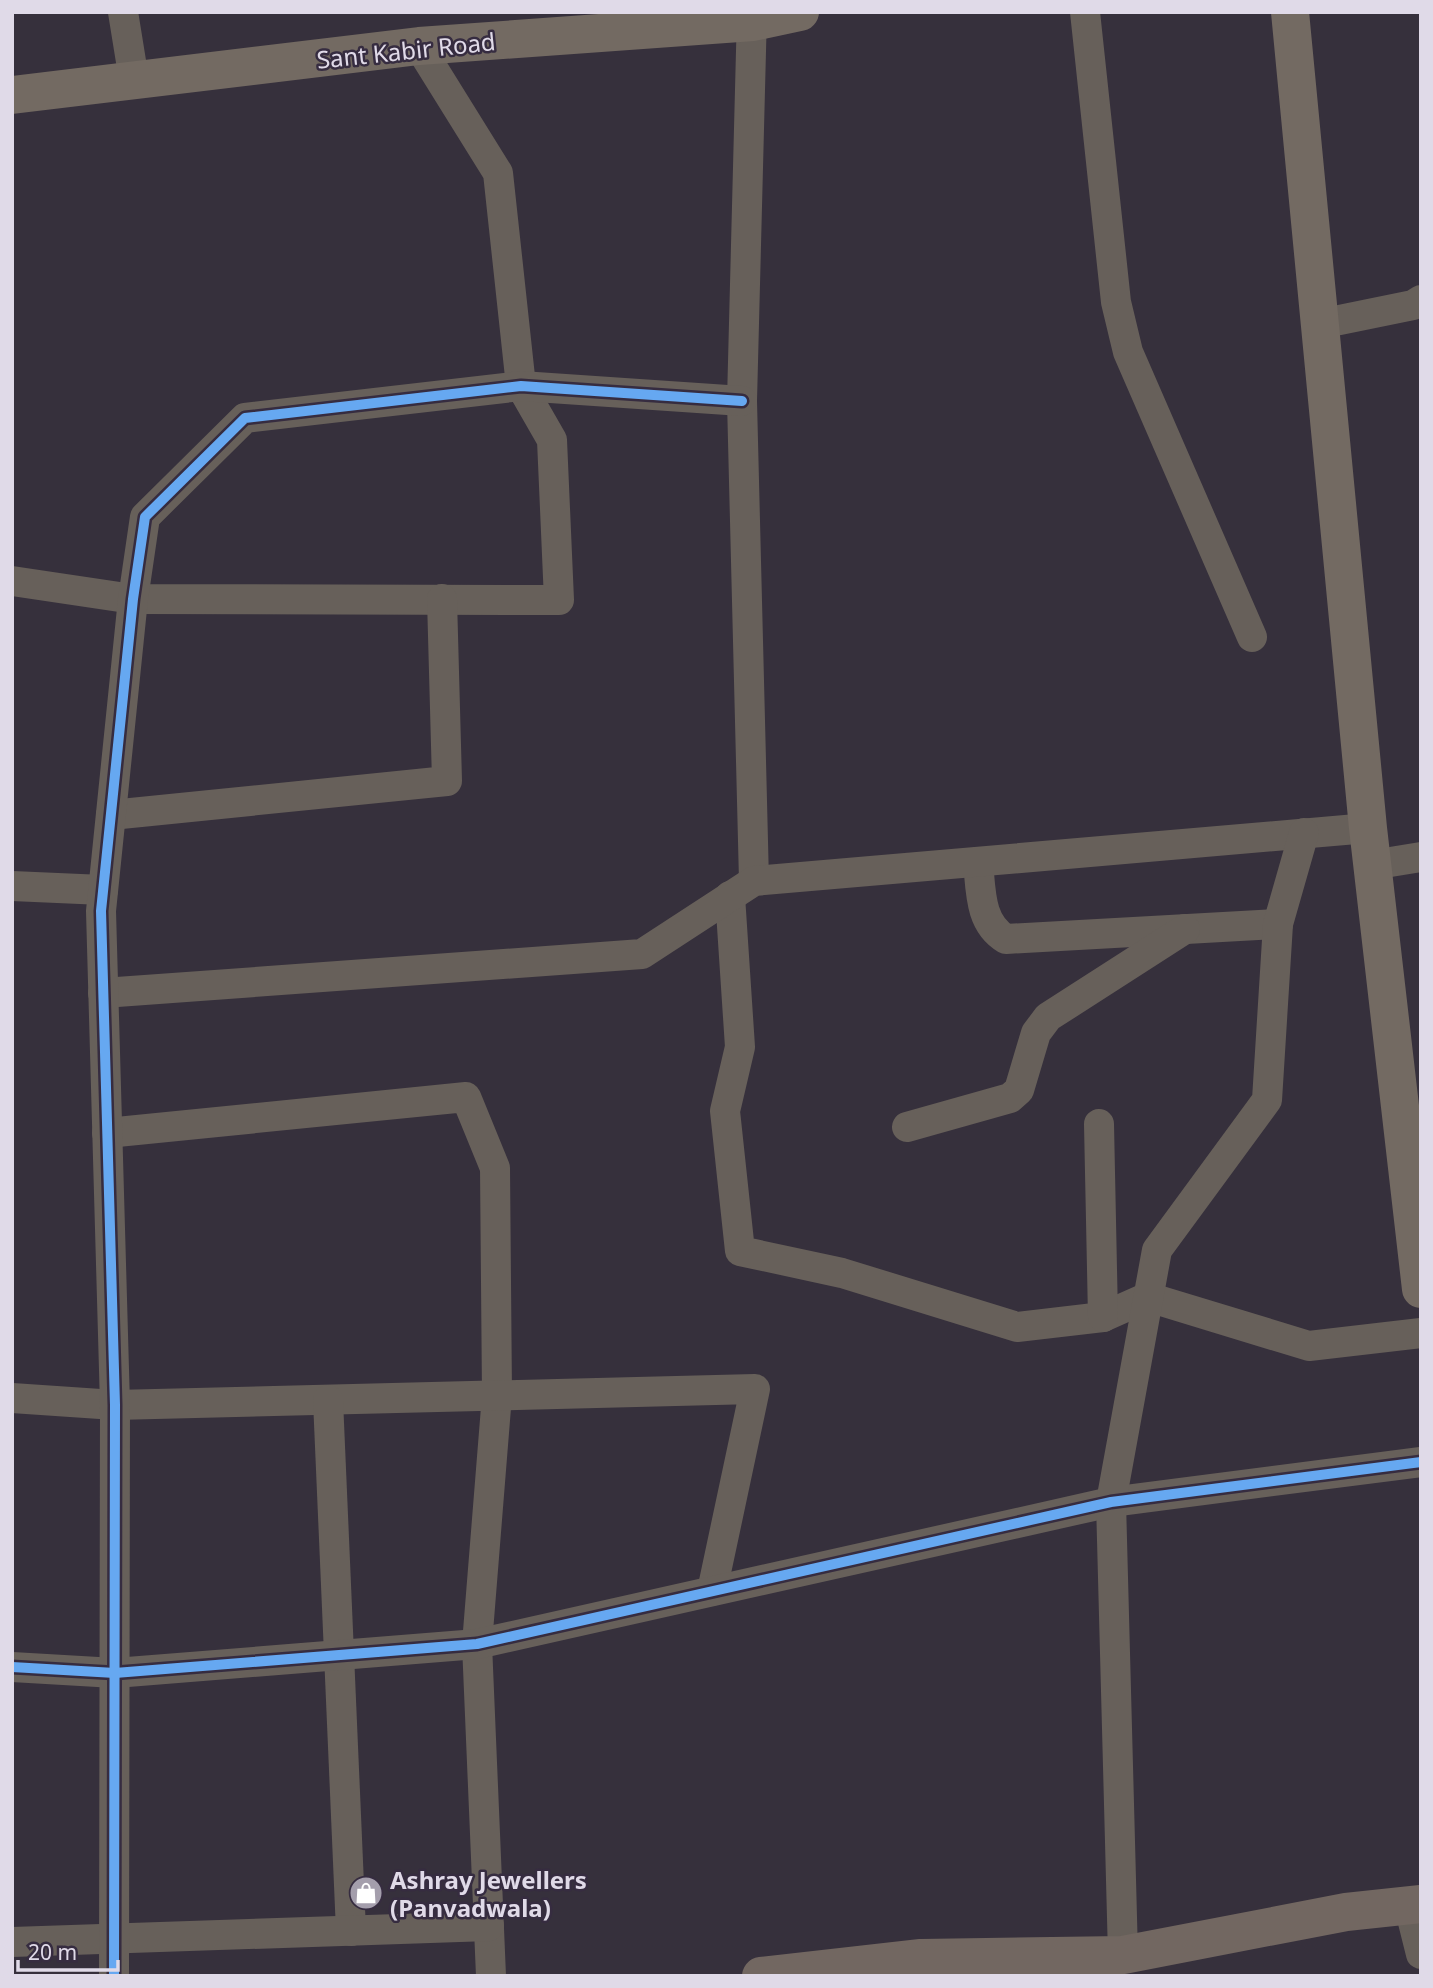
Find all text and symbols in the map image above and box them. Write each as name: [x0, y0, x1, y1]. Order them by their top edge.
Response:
street label: Sant Kabir Road: [315, 24, 497, 76]
place label: Ashray Jewellers (Panvadwala): [390, 1863, 587, 1924]
shop icon: Ashray Jewellers (Panvadwala): [347, 1874, 385, 1912]
scale bar: [18, 1928, 117, 1972]
text: 20 m: [28, 1938, 77, 1966]

